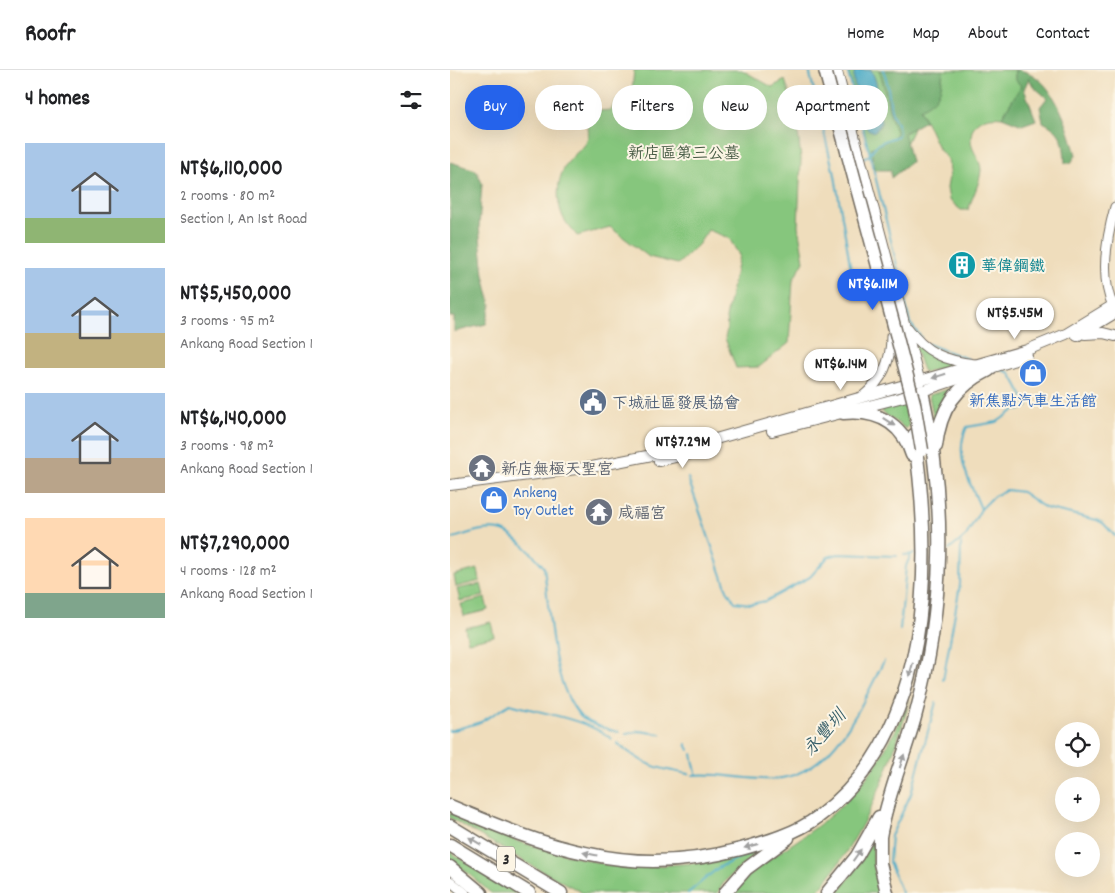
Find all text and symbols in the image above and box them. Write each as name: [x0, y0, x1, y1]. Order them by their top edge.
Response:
text: Roofr: [25, 18, 75, 52]
text: Home: [847, 22, 884, 47]
text: Map: [912, 22, 940, 47]
text: About: [968, 22, 1008, 47]
text: Contact: [1036, 22, 1090, 47]
text: 4 homes: [25, 85, 90, 115]
chip: Buy: [465, 85, 525, 130]
chip: Rent: [535, 85, 602, 130]
chip: Filters: [612, 85, 693, 130]
chip: New: [703, 85, 767, 130]
chip: Apartment: [777, 85, 888, 130]
icon: filters: [397, 86, 425, 114]
park label: 新店區第三公墓: [628, 143, 740, 166]
text: NT$6,110,000: [180, 155, 283, 185]
icon: home: [65, 163, 125, 223]
text: 2 rooms · 80 m²: [180, 185, 275, 208]
text: Section 1, An 1st Road: [180, 208, 307, 231]
building icon: 華偉鋼鐵: [947, 250, 977, 280]
place label: 華偉鋼鐵: [981, 256, 1045, 279]
pin: NT$6.11M: [821, 268, 925, 311]
text: NT$6.11M: [848, 273, 898, 296]
text: NT$5,450,000: [180, 280, 291, 310]
icon: home: [65, 288, 125, 348]
pin: NT$5.45M: [963, 298, 1067, 340]
text: NT$5.45M: [987, 302, 1043, 325]
text: 3 rooms · 95 m²: [180, 310, 275, 333]
text: Ankang Road Section 1: [180, 333, 313, 356]
pin: NT$6.14M: [789, 348, 893, 391]
text: NT$6.14M: [815, 353, 867, 376]
shop icon: 新焦點汽車生活館: [1018, 358, 1048, 388]
one-way arrow: [932, 372, 947, 380]
public building icon: 下城社區發展協會: [578, 387, 608, 417]
place label: 新焦點汽車生活館: [969, 391, 1097, 414]
place label: 下城社區發展協會: [612, 393, 740, 416]
text: NT$6,140,000: [180, 405, 287, 435]
icon: home: [65, 413, 125, 473]
one-way arrow: [882, 417, 896, 427]
pin: NT$7.29M: [631, 426, 735, 469]
text: NT$7.29M: [656, 431, 710, 454]
text: 3 rooms · 98 m²: [180, 435, 274, 458]
temple icon: 新店無極天聖宮: [467, 453, 497, 483]
text: Ankang Road Section 1: [180, 458, 313, 481]
place label: 新店無極天聖宮: [501, 459, 613, 482]
place label: Ankeng Toy Outlet: [513, 482, 574, 523]
shop icon: Ankeng Toy Outlet: [479, 485, 509, 515]
temple icon: 咸福宮: [584, 497, 614, 527]
place label: 咸福宮: [618, 503, 666, 526]
text: NT$7,290,000: [180, 530, 290, 560]
icon: home: [65, 538, 125, 598]
text: 4 rooms · 128 m²: [180, 560, 277, 583]
text: Ankang Road Section 1: [180, 583, 313, 606]
one-way arrow: [906, 662, 914, 677]
water label: 永豐圳: [799, 704, 854, 762]
map controls: [1055, 722, 1100, 877]
button: locate: [1055, 722, 1100, 767]
one-way arrow: [898, 753, 906, 768]
button: +: [1055, 777, 1100, 822]
button: −: [1055, 832, 1100, 877]
one-way arrow: [468, 836, 481, 845]
one-way arrow: [743, 842, 758, 850]
road number: 3: [497, 846, 515, 872]
one-way arrow: [852, 848, 862, 862]
one-way arrow: [583, 850, 598, 858]

